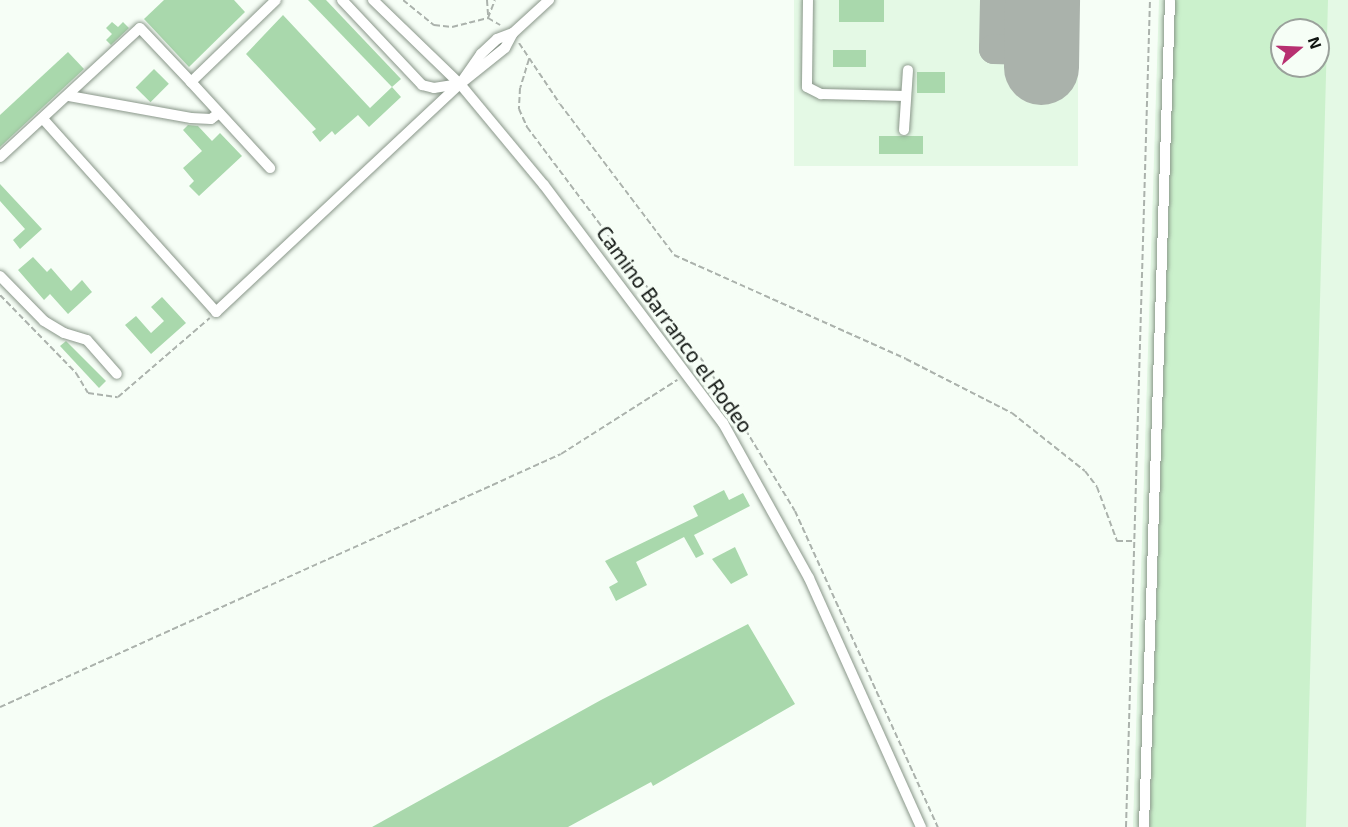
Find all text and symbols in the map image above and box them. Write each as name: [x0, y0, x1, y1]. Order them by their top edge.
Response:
north arrow: [1270, 18, 1330, 78]
text: N: [1305, 34, 1326, 51]
street label: Camino Barranco el Rodeo: [591, 220, 759, 438]

